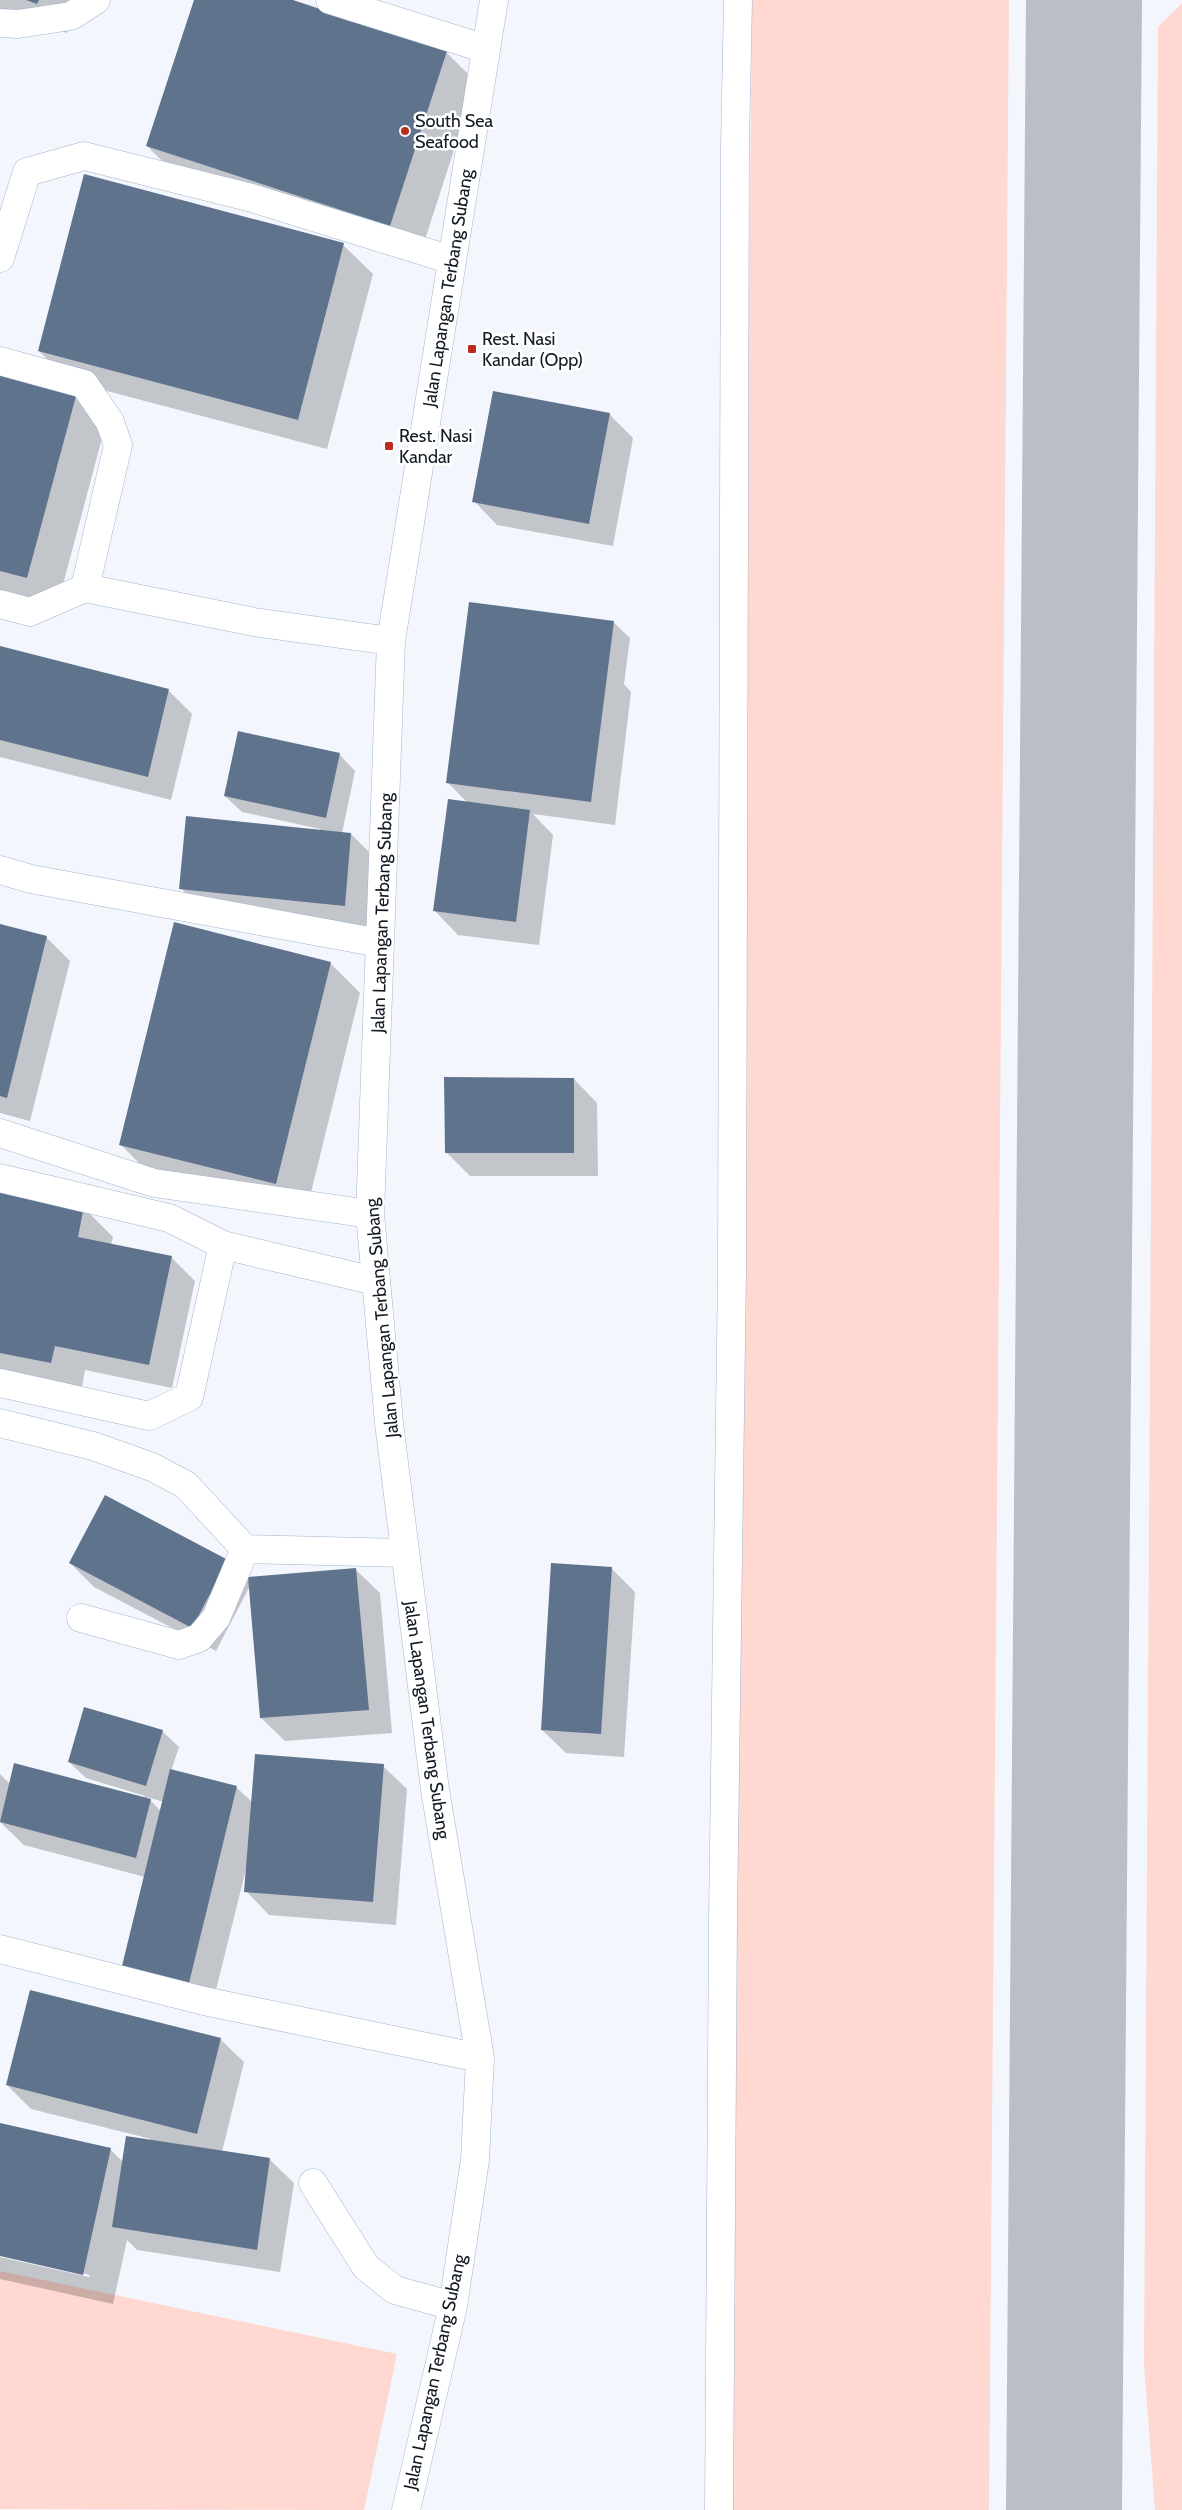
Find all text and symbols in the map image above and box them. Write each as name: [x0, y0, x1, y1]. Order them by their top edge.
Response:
place label: South Sea Seafood: [415, 110, 493, 153]
marker: South Sea Seafood: [399, 125, 411, 137]
street label: Jalan Lapangan Terbang Subang: [418, 167, 478, 409]
place label: Rest. Nasi Kandar (Opp): [482, 328, 583, 371]
marker: Rest. Nasi Kandar (Opp): [466, 343, 478, 355]
place label: Rest. Nasi Kandar: [399, 425, 472, 468]
marker: Rest. Nasi Kandar: [383, 440, 395, 452]
street label: Jalan Lapangan Terbang Subang: [367, 791, 397, 1035]
street label: Jalan Lapangan Terbang Subang: [360, 1196, 404, 1440]
street label: Jalan Lapangan Terbang Subang: [399, 1598, 455, 1842]
street label: Jalan Lapangan Terbang Subang: [399, 2251, 471, 2493]

